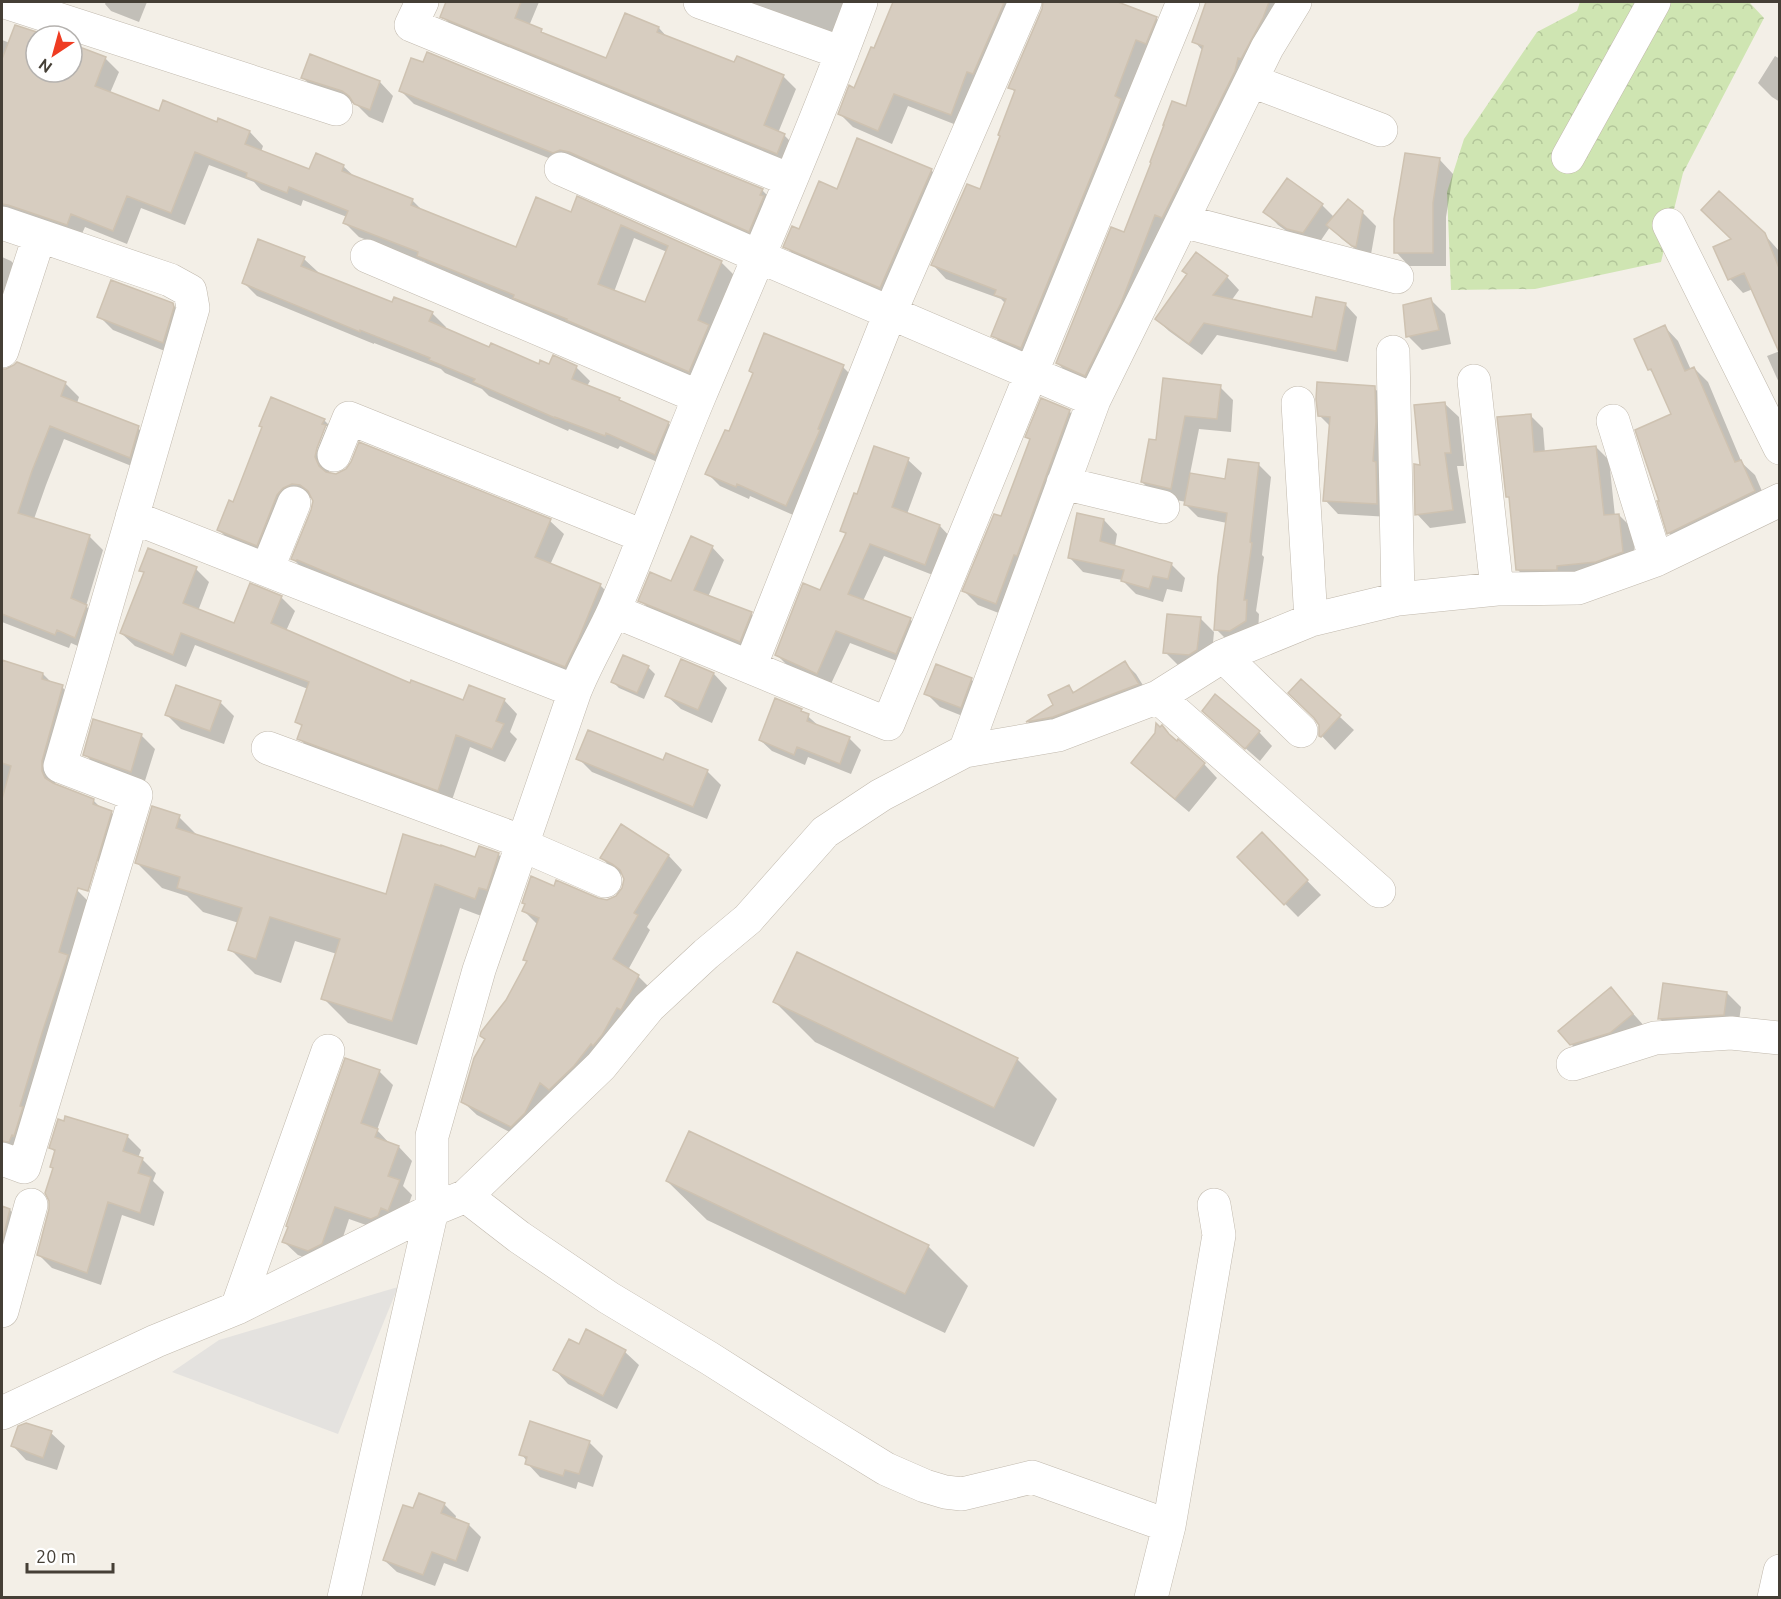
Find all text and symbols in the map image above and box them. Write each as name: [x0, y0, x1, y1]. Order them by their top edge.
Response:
north arrow: [24, 24, 84, 84]
text: N: [35, 55, 55, 77]
scale bar: [27, 1536, 112, 1574]
text: 20 m: [36, 1546, 76, 1566]

